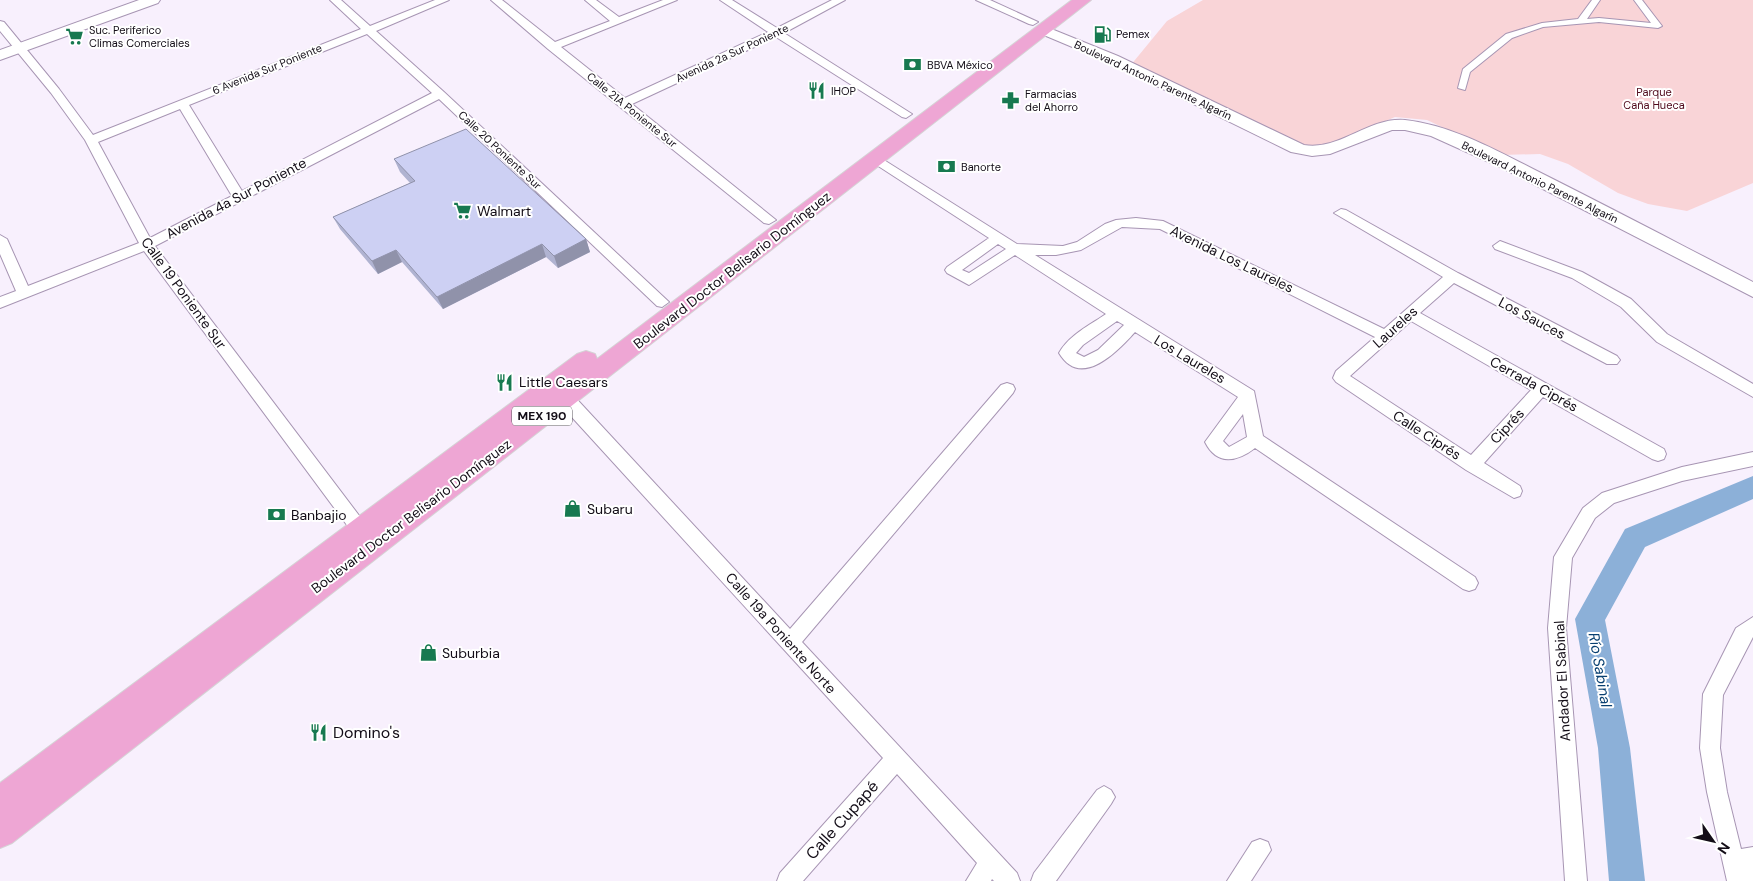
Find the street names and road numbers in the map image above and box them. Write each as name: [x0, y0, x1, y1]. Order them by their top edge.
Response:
street label: Avenida 2a Sur Poniente: [673, 21, 791, 85]
street label: Boulevard Antonio Parente Algarín: [1072, 37, 1234, 123]
street label: 6 Avenida Sur Poniente: [210, 41, 324, 97]
street label: Calle 21A Poniente Sur: [584, 69, 680, 151]
street label: Calle 20 Poniente Sur: [455, 108, 545, 192]
street label: Boulevard Antonio Parente Algarín: [1459, 138, 1621, 226]
street label: Avenida 4a Sur Poniente: [163, 153, 309, 243]
street label: Boulevard Doctor Belisario Domínguez: [630, 187, 834, 353]
street label: Avenida Los Laureles: [1167, 221, 1297, 297]
street label: Calle 19 Poniente Sur: [137, 233, 231, 353]
street label: Los Sauces: [1496, 293, 1568, 343]
street label: Laureles: [1369, 302, 1421, 352]
street label: Los Laureles: [1151, 331, 1229, 387]
street label: Cerrada Ciprés: [1487, 352, 1581, 416]
street label: Ciprés: [1486, 404, 1528, 448]
road number: MEX 190: [512, 406, 572, 426]
street label: Calle Ciprés: [1390, 406, 1464, 464]
street label: Boulevard Doctor Belisario Domínguez: [307, 435, 515, 597]
street label: Calle 19a Poniente Norte: [722, 569, 840, 697]
street label: Andador El Sabinal: [1550, 620, 1574, 742]
street label: Calle Cupapé: [801, 776, 883, 864]

